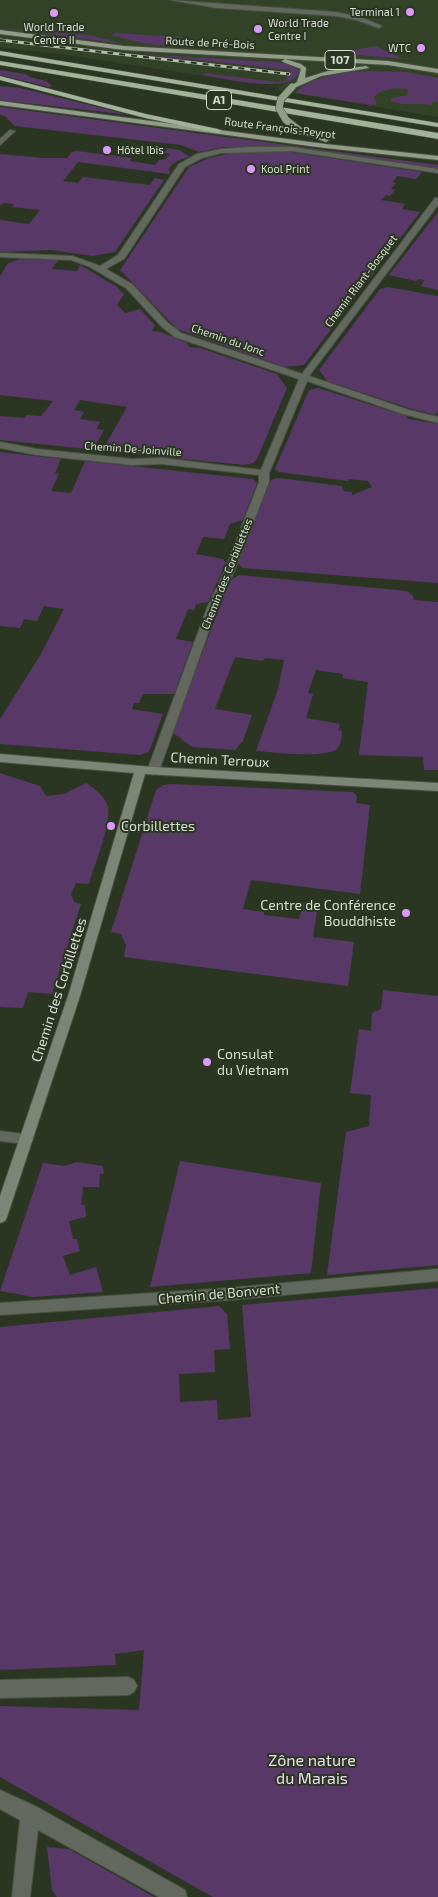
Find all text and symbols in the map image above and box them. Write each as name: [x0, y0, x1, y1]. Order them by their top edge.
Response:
place label: Terminal 1: [350, 5, 400, 19]
marker: Terminal 1: [404, 6, 416, 18]
marker: World Trade Centre II: [48, 7, 60, 19]
place label: World Trade Centre I: [268, 16, 329, 42]
place label: World Trade Centre II: [24, 20, 84, 46]
marker: World Trade Centre I: [252, 23, 264, 35]
street label: Route de Pré-Bois: [165, 34, 255, 52]
place label: WTC: [388, 41, 411, 55]
marker: WTC: [415, 42, 427, 54]
road number: 107: [325, 50, 355, 70]
road number: A1: [206, 90, 232, 110]
street label: Route François-Peyrot: [224, 115, 336, 141]
place label: Hôtel Ibis: [117, 143, 164, 157]
marker: Hôtel Ibis: [101, 144, 113, 156]
place label: Kool Print: [261, 162, 310, 176]
marker: Kool Print: [245, 163, 257, 175]
street label: Chemin Riant-Bosquet: [322, 232, 400, 330]
street label: Chemin du Jonc: [190, 321, 266, 359]
street label: Chemin De-Joinville: [84, 439, 182, 459]
street label: Chemin des Corbillettes: [199, 517, 255, 631]
street label: Chemin Terroux: [170, 749, 270, 771]
place label: Corbillettes: [121, 818, 195, 834]
marker: Corbillettes: [105, 820, 117, 832]
place label: Centre de Conférence Bouddhiste: [260, 897, 396, 930]
marker: Centre de Conférence Bouddhiste: [400, 907, 412, 919]
street label: Chemin des Corbillettes: [28, 916, 90, 1064]
place label: Consulat du Vietnam: [217, 1046, 289, 1078]
marker: Consulat du Vietnam: [201, 1056, 213, 1068]
street label: Chemin de Bonvent: [157, 1280, 281, 1308]
park label: Zône nature du Marais: [268, 1751, 356, 1789]

